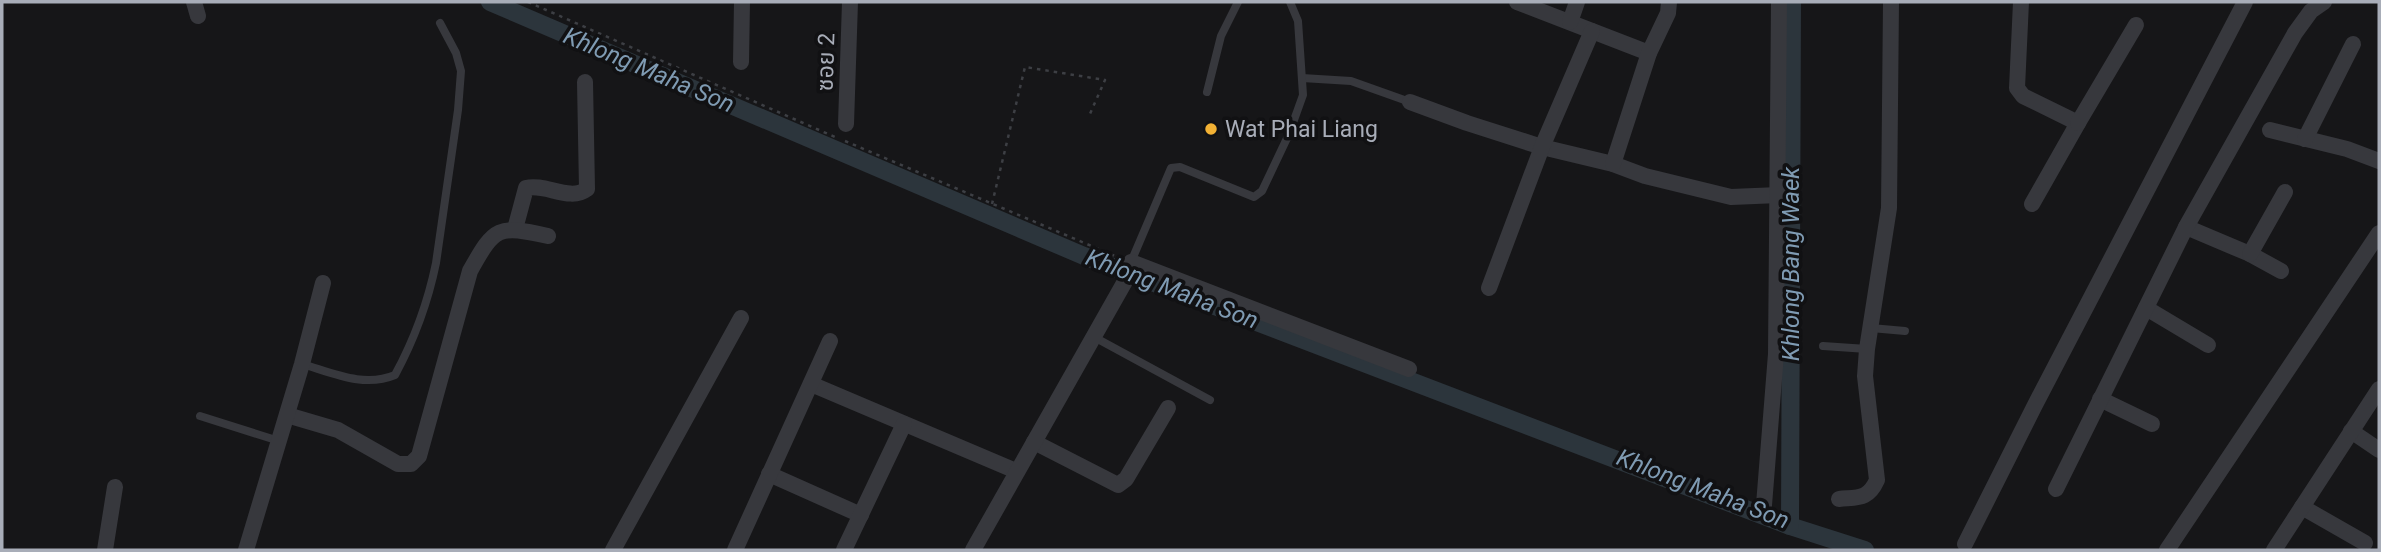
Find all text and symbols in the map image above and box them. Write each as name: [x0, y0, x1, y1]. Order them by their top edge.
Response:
water label: Khlong Maha Son: [560, 21, 738, 119]
street label: ซอย 2: [811, 32, 841, 92]
place label: Wat Phai Liang: [1225, 116, 1378, 143]
marker: Wat Phai Liang: [1203, 121, 1219, 137]
water label: Khlong Bang Waek: [1777, 166, 1805, 361]
water label: Khlong Maha Son: [1082, 243, 1262, 335]
water label: Khlong Maha Son: [1613, 443, 1793, 535]

